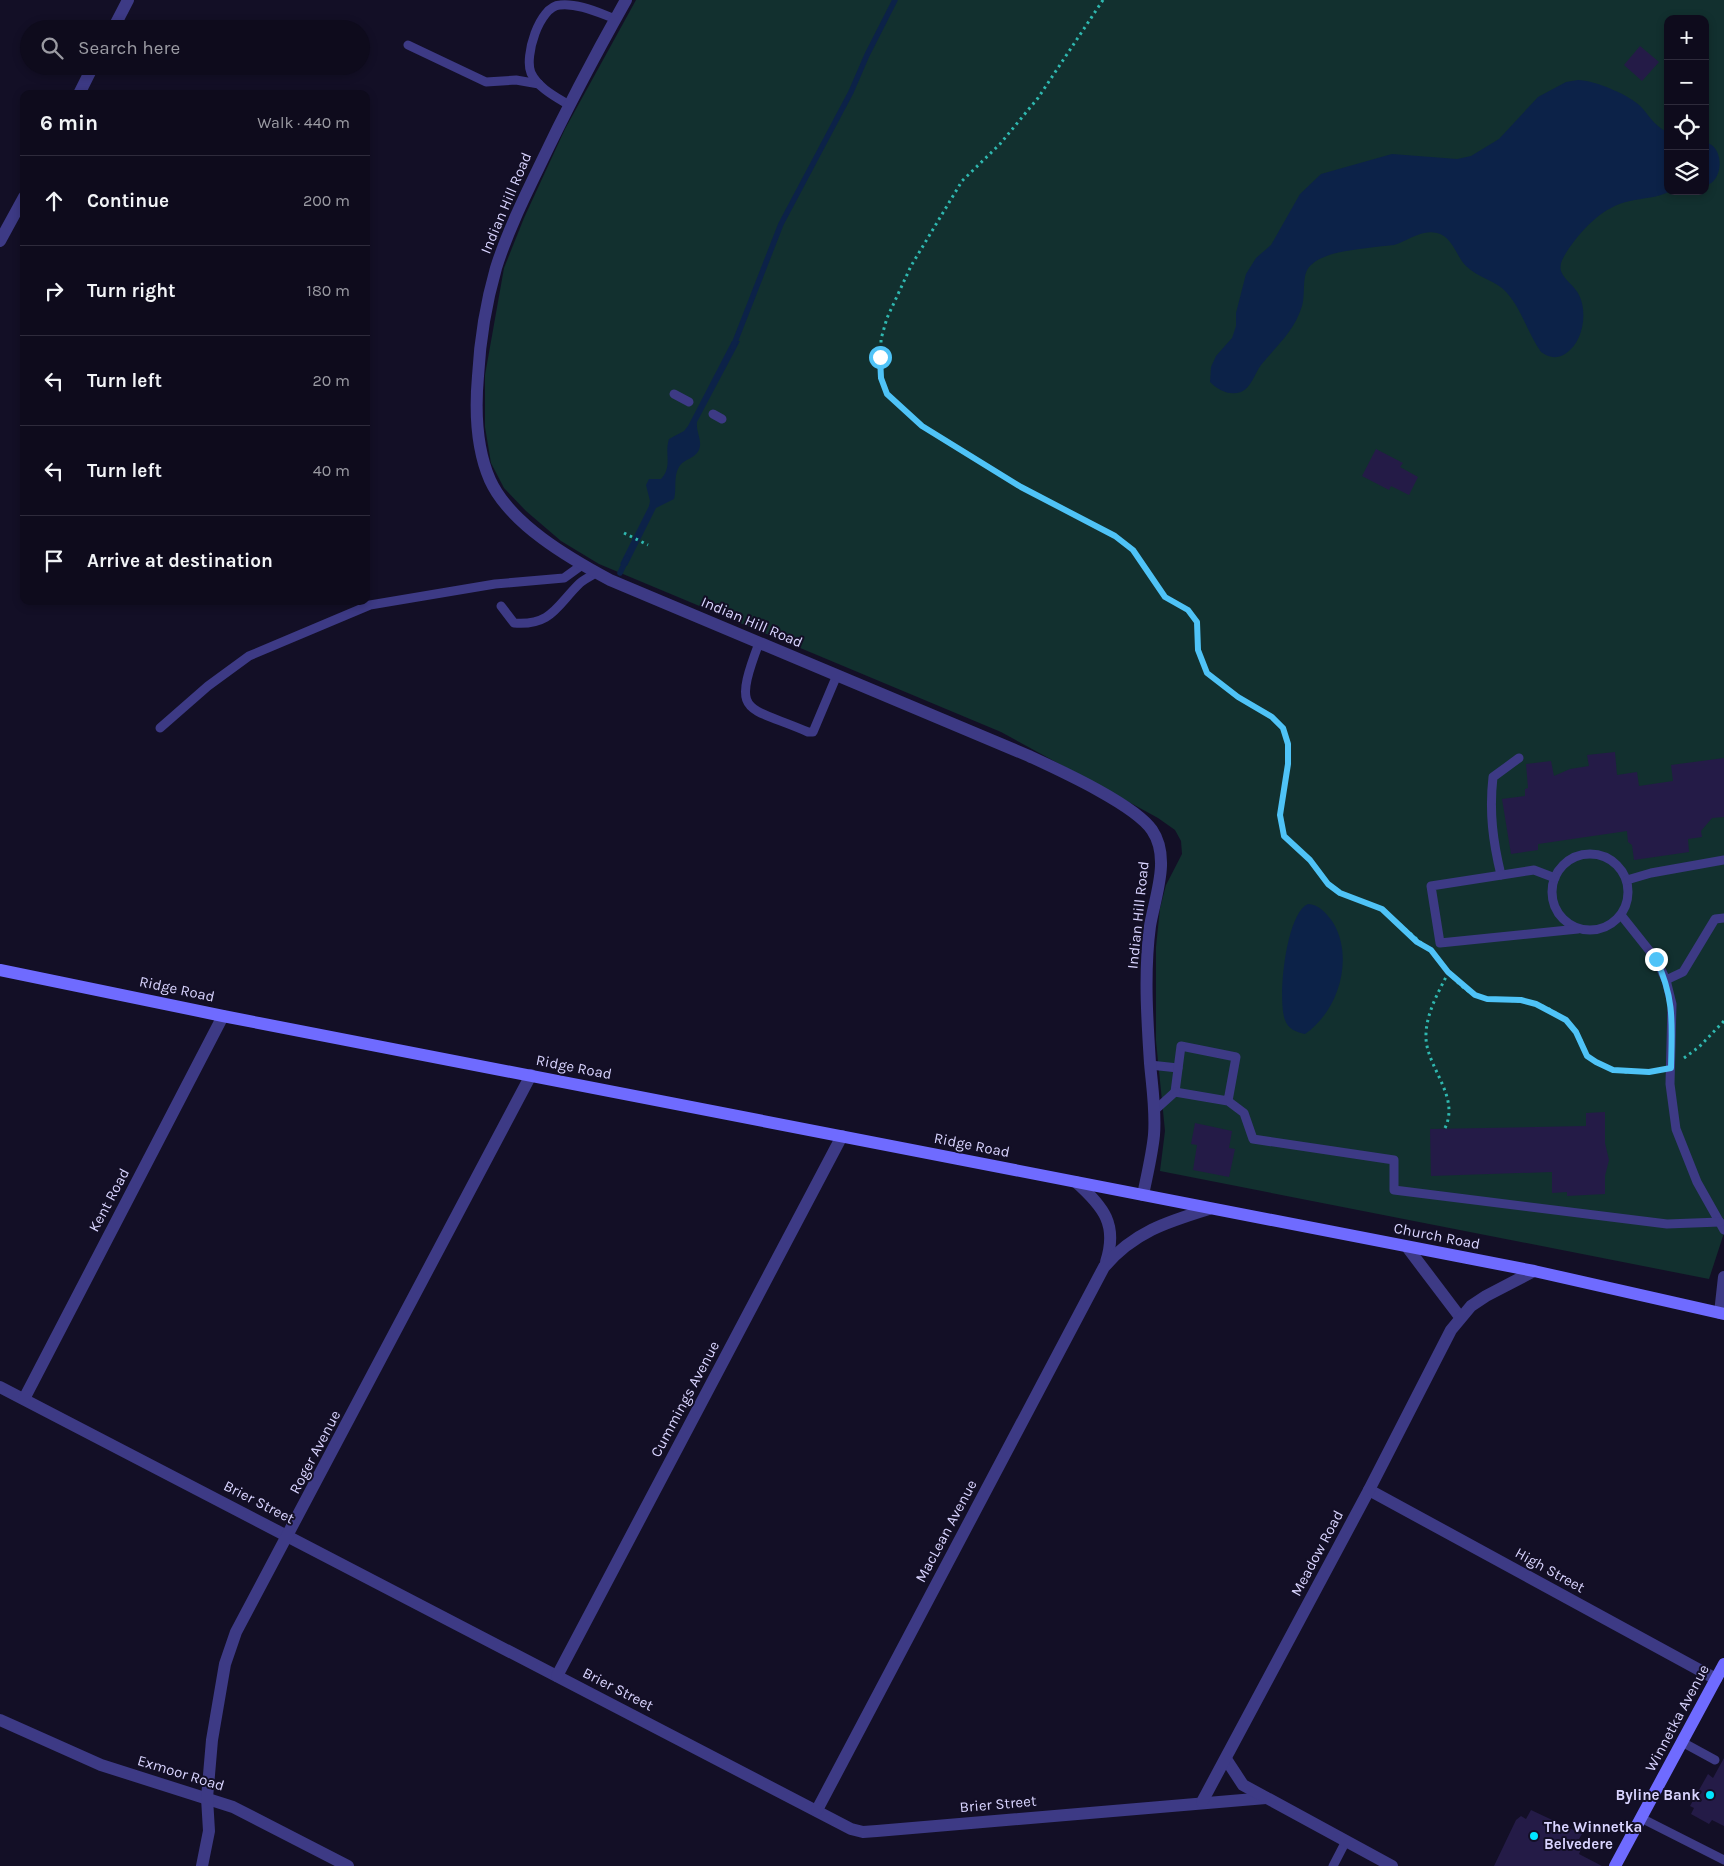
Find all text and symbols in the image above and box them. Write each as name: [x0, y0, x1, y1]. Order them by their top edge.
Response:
map controls: [1664, 15, 1709, 195]
button: +: [1664, 15, 1709, 60]
search box: [20, 20, 370, 75]
icon: search: [38, 34, 66, 62]
text: Search here: [78, 37, 180, 59]
button: −: [1664, 60, 1709, 105]
button: locate: [1664, 105, 1709, 150]
text: 6 min: [40, 111, 98, 135]
text: Walk · 440 m: [257, 113, 350, 132]
street label: Indian Hill Road: [477, 150, 535, 256]
button: layers: [1664, 150, 1709, 195]
icon: ahead: [40, 187, 68, 215]
text: Continue: [87, 190, 169, 212]
text: 200 m: [303, 191, 350, 210]
icon: right: [40, 277, 68, 305]
text: Turn right: [87, 280, 176, 302]
text: 180 m: [307, 281, 350, 300]
route start: [869, 346, 892, 369]
icon: left: [40, 367, 68, 395]
text: Turn left: [87, 370, 162, 392]
text: 20 m: [312, 371, 350, 390]
icon: left: [40, 457, 68, 485]
text: Turn left: [87, 460, 162, 482]
text: 40 m: [313, 461, 350, 480]
icon: arrive: [40, 547, 68, 575]
text: Arrive at destination: [87, 550, 273, 572]
street label: Indian Hill Road: [699, 593, 805, 651]
street label: Indian Hill Road: [1123, 860, 1153, 970]
route end: [1645, 948, 1668, 971]
street label: Ridge Road: [138, 972, 216, 1006]
street label: Ridge Road: [535, 1051, 613, 1083]
street label: Ridge Road: [933, 1129, 1011, 1161]
street label: Kent Road: [85, 1165, 133, 1235]
street label: Church Road: [1392, 1219, 1482, 1253]
street label: Cummings Avenue: [647, 1338, 723, 1460]
street label: Roger Avenue: [285, 1407, 345, 1497]
street label: Brier Street: [221, 1476, 298, 1528]
street label: MacLean Avenue: [911, 1477, 981, 1585]
street label: Meadow Road: [1287, 1507, 1347, 1599]
street label: High Street: [1512, 1544, 1588, 1597]
street label: Winnetka Avenue: [1641, 1661, 1713, 1775]
street label: Brier Street: [580, 1663, 657, 1715]
street label: Exmoor Road: [135, 1751, 227, 1795]
place label: Byline Bank: [1615, 1786, 1700, 1804]
marker: Byline Bank: [1704, 1789, 1716, 1801]
street label: Brier Street: [959, 1792, 1038, 1816]
place label: The Winnetka Belvedere: [1544, 1818, 1642, 1853]
marker: The Winnetka Belvedere: [1528, 1830, 1540, 1842]

